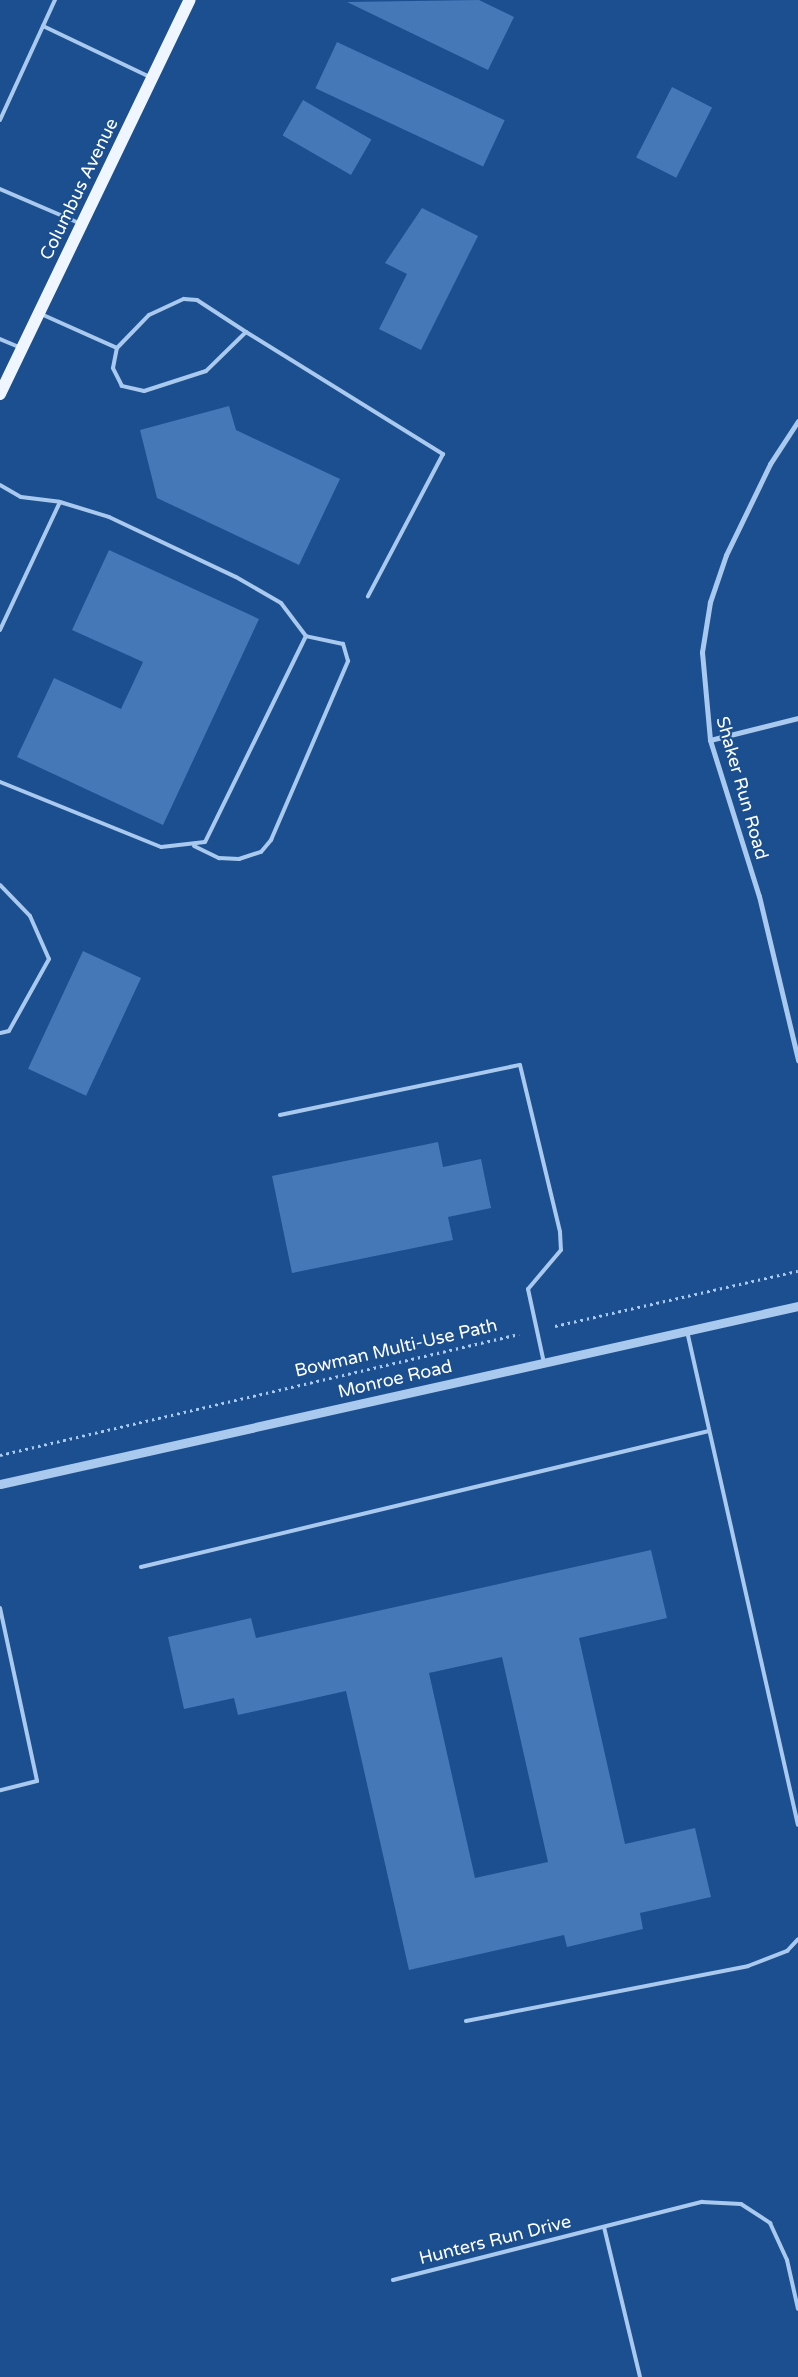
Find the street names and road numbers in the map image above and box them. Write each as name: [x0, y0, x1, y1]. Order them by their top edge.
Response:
street label: Columbus Avenue: [35, 115, 123, 263]
street label: Shaker Run Road: [711, 714, 773, 862]
street label: Bowman Multi-Use Path: [293, 1314, 499, 1382]
street label: Monroe Road: [336, 1355, 454, 1403]
street label: Hunters Run Drive: [417, 2211, 573, 2269]

